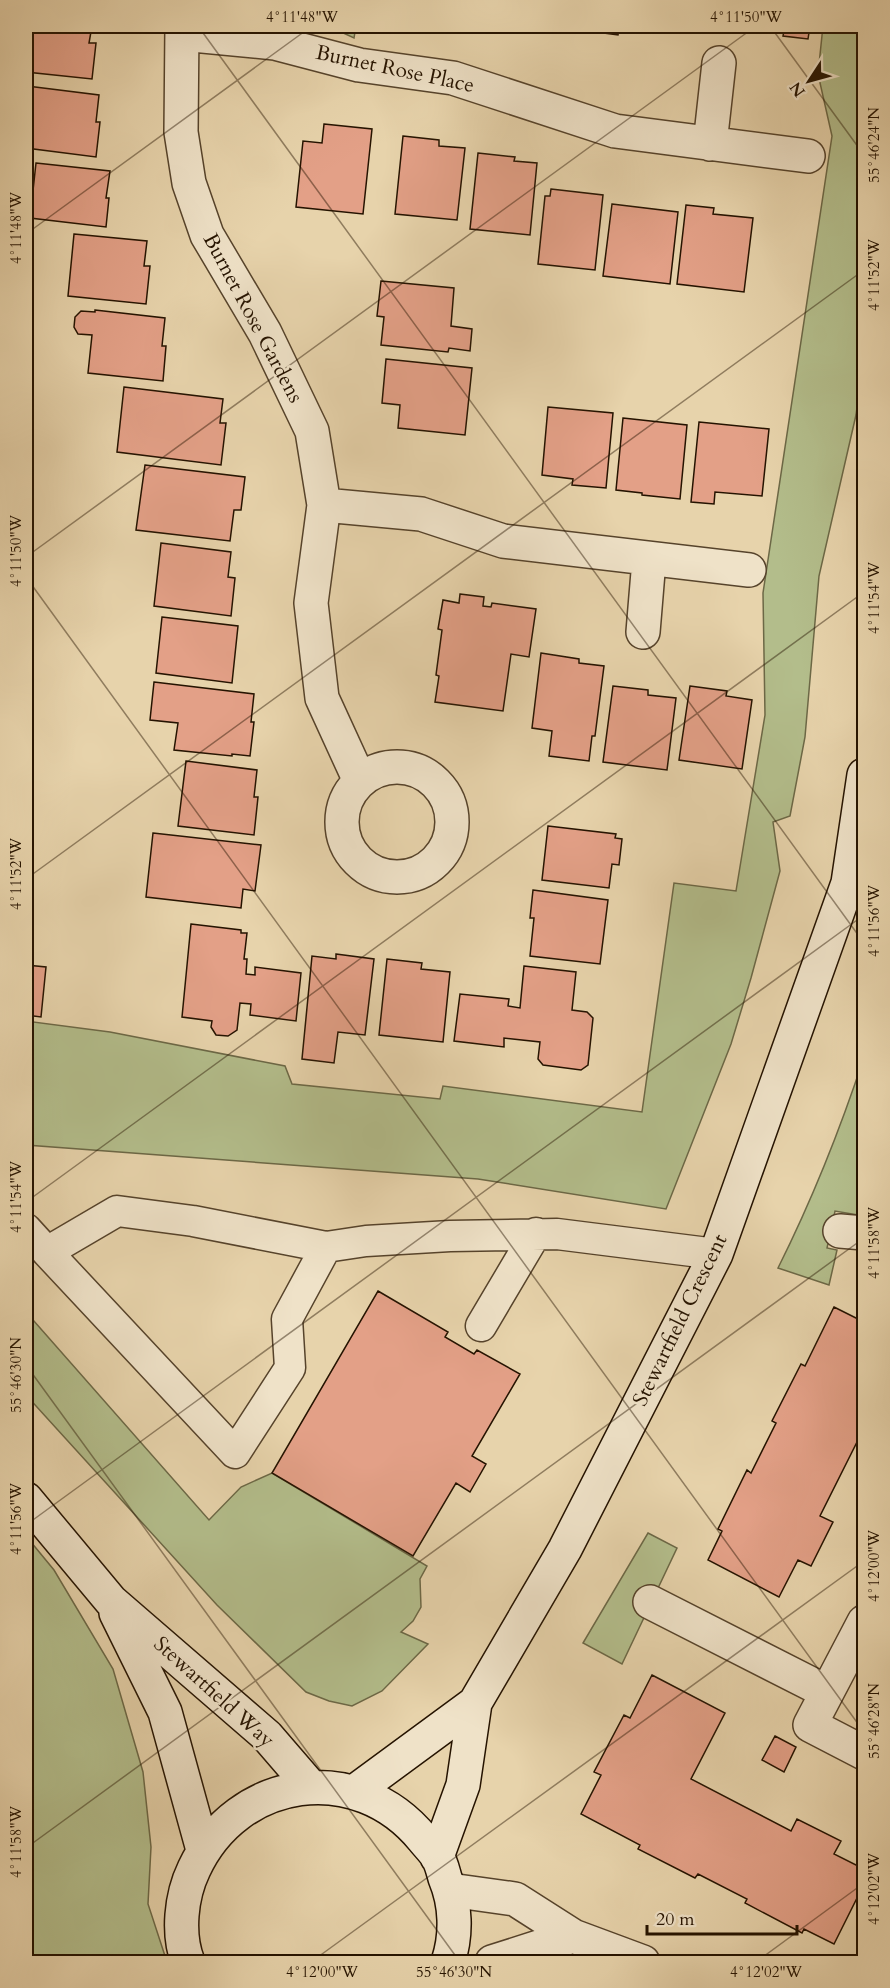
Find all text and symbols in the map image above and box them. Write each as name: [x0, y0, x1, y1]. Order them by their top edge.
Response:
text: 4°11'48"W: [266, 7, 339, 27]
text: 4°11'50"W: [710, 7, 783, 27]
street label: Burnet Rose Place: [313, 38, 477, 100]
north arrow: [779, 51, 839, 111]
text: N: [785, 77, 811, 101]
text: 55°46'24"N: [864, 107, 884, 183]
text: 4°11'48"W: [6, 191, 26, 264]
street label: Burnet Rose Gardens: [196, 228, 310, 408]
text: 4°11'52"W: [864, 238, 884, 311]
text: 4°11'50"W: [6, 514, 26, 587]
text: 4°11'54"W: [864, 561, 884, 634]
text: 4°11'52"W: [6, 837, 26, 910]
text: 4°11'56"W: [864, 884, 884, 957]
text: 4°11'54"W: [6, 1160, 26, 1233]
text: 4°11'58"W: [864, 1206, 884, 1279]
street label: Stewartfield Crescent: [626, 1229, 734, 1411]
text: 55°46'30"N: [6, 1337, 26, 1413]
text: 4°11'56"W: [6, 1482, 26, 1555]
text: 4°12'00"W: [864, 1529, 884, 1602]
street label: Stewartfield Way: [147, 1630, 281, 1754]
text: 55°46'28"N: [864, 1683, 884, 1759]
text: 4°11'58"W: [6, 1805, 26, 1878]
text: 4°12'02"W: [864, 1852, 884, 1925]
scale bar: [647, 1898, 797, 1936]
text: 20 m: [656, 1907, 695, 1932]
text: 4°12'00"W: [286, 1962, 359, 1982]
text: 55°46'30"N: [416, 1962, 492, 1982]
text: 4°12'02"W: [730, 1962, 803, 1982]

